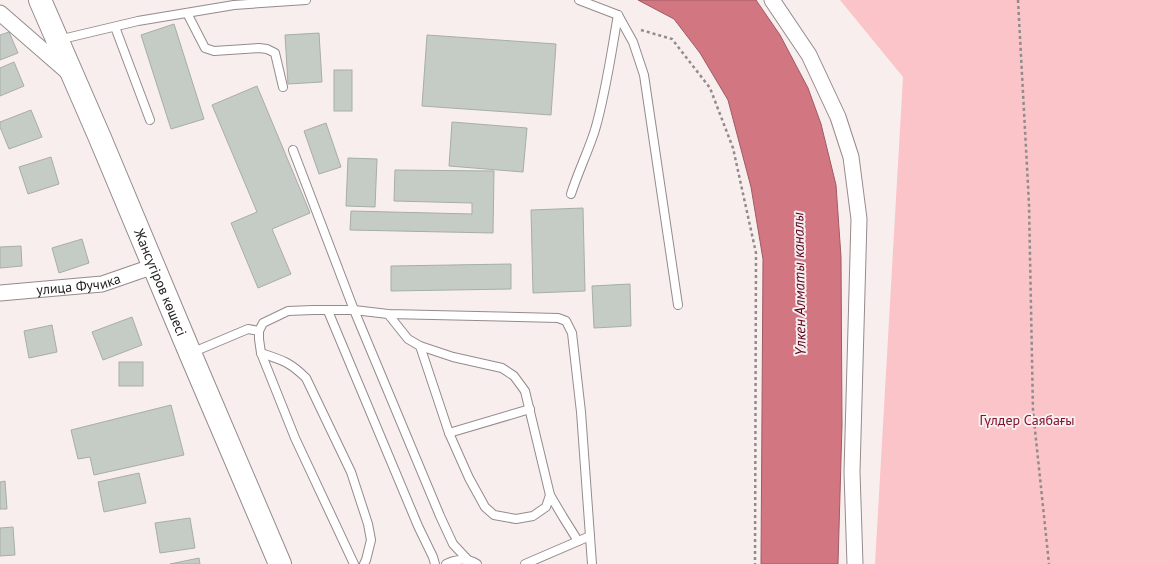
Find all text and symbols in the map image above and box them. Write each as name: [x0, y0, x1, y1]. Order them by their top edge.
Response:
water label: Үлкен Алматы каналы: [788, 212, 810, 356]
street label: Жансүгіров көшесі: [130, 225, 191, 339]
street label: улица Фучика: [36, 269, 123, 299]
park label: Гүлдер Саябағы: [980, 411, 1074, 429]

